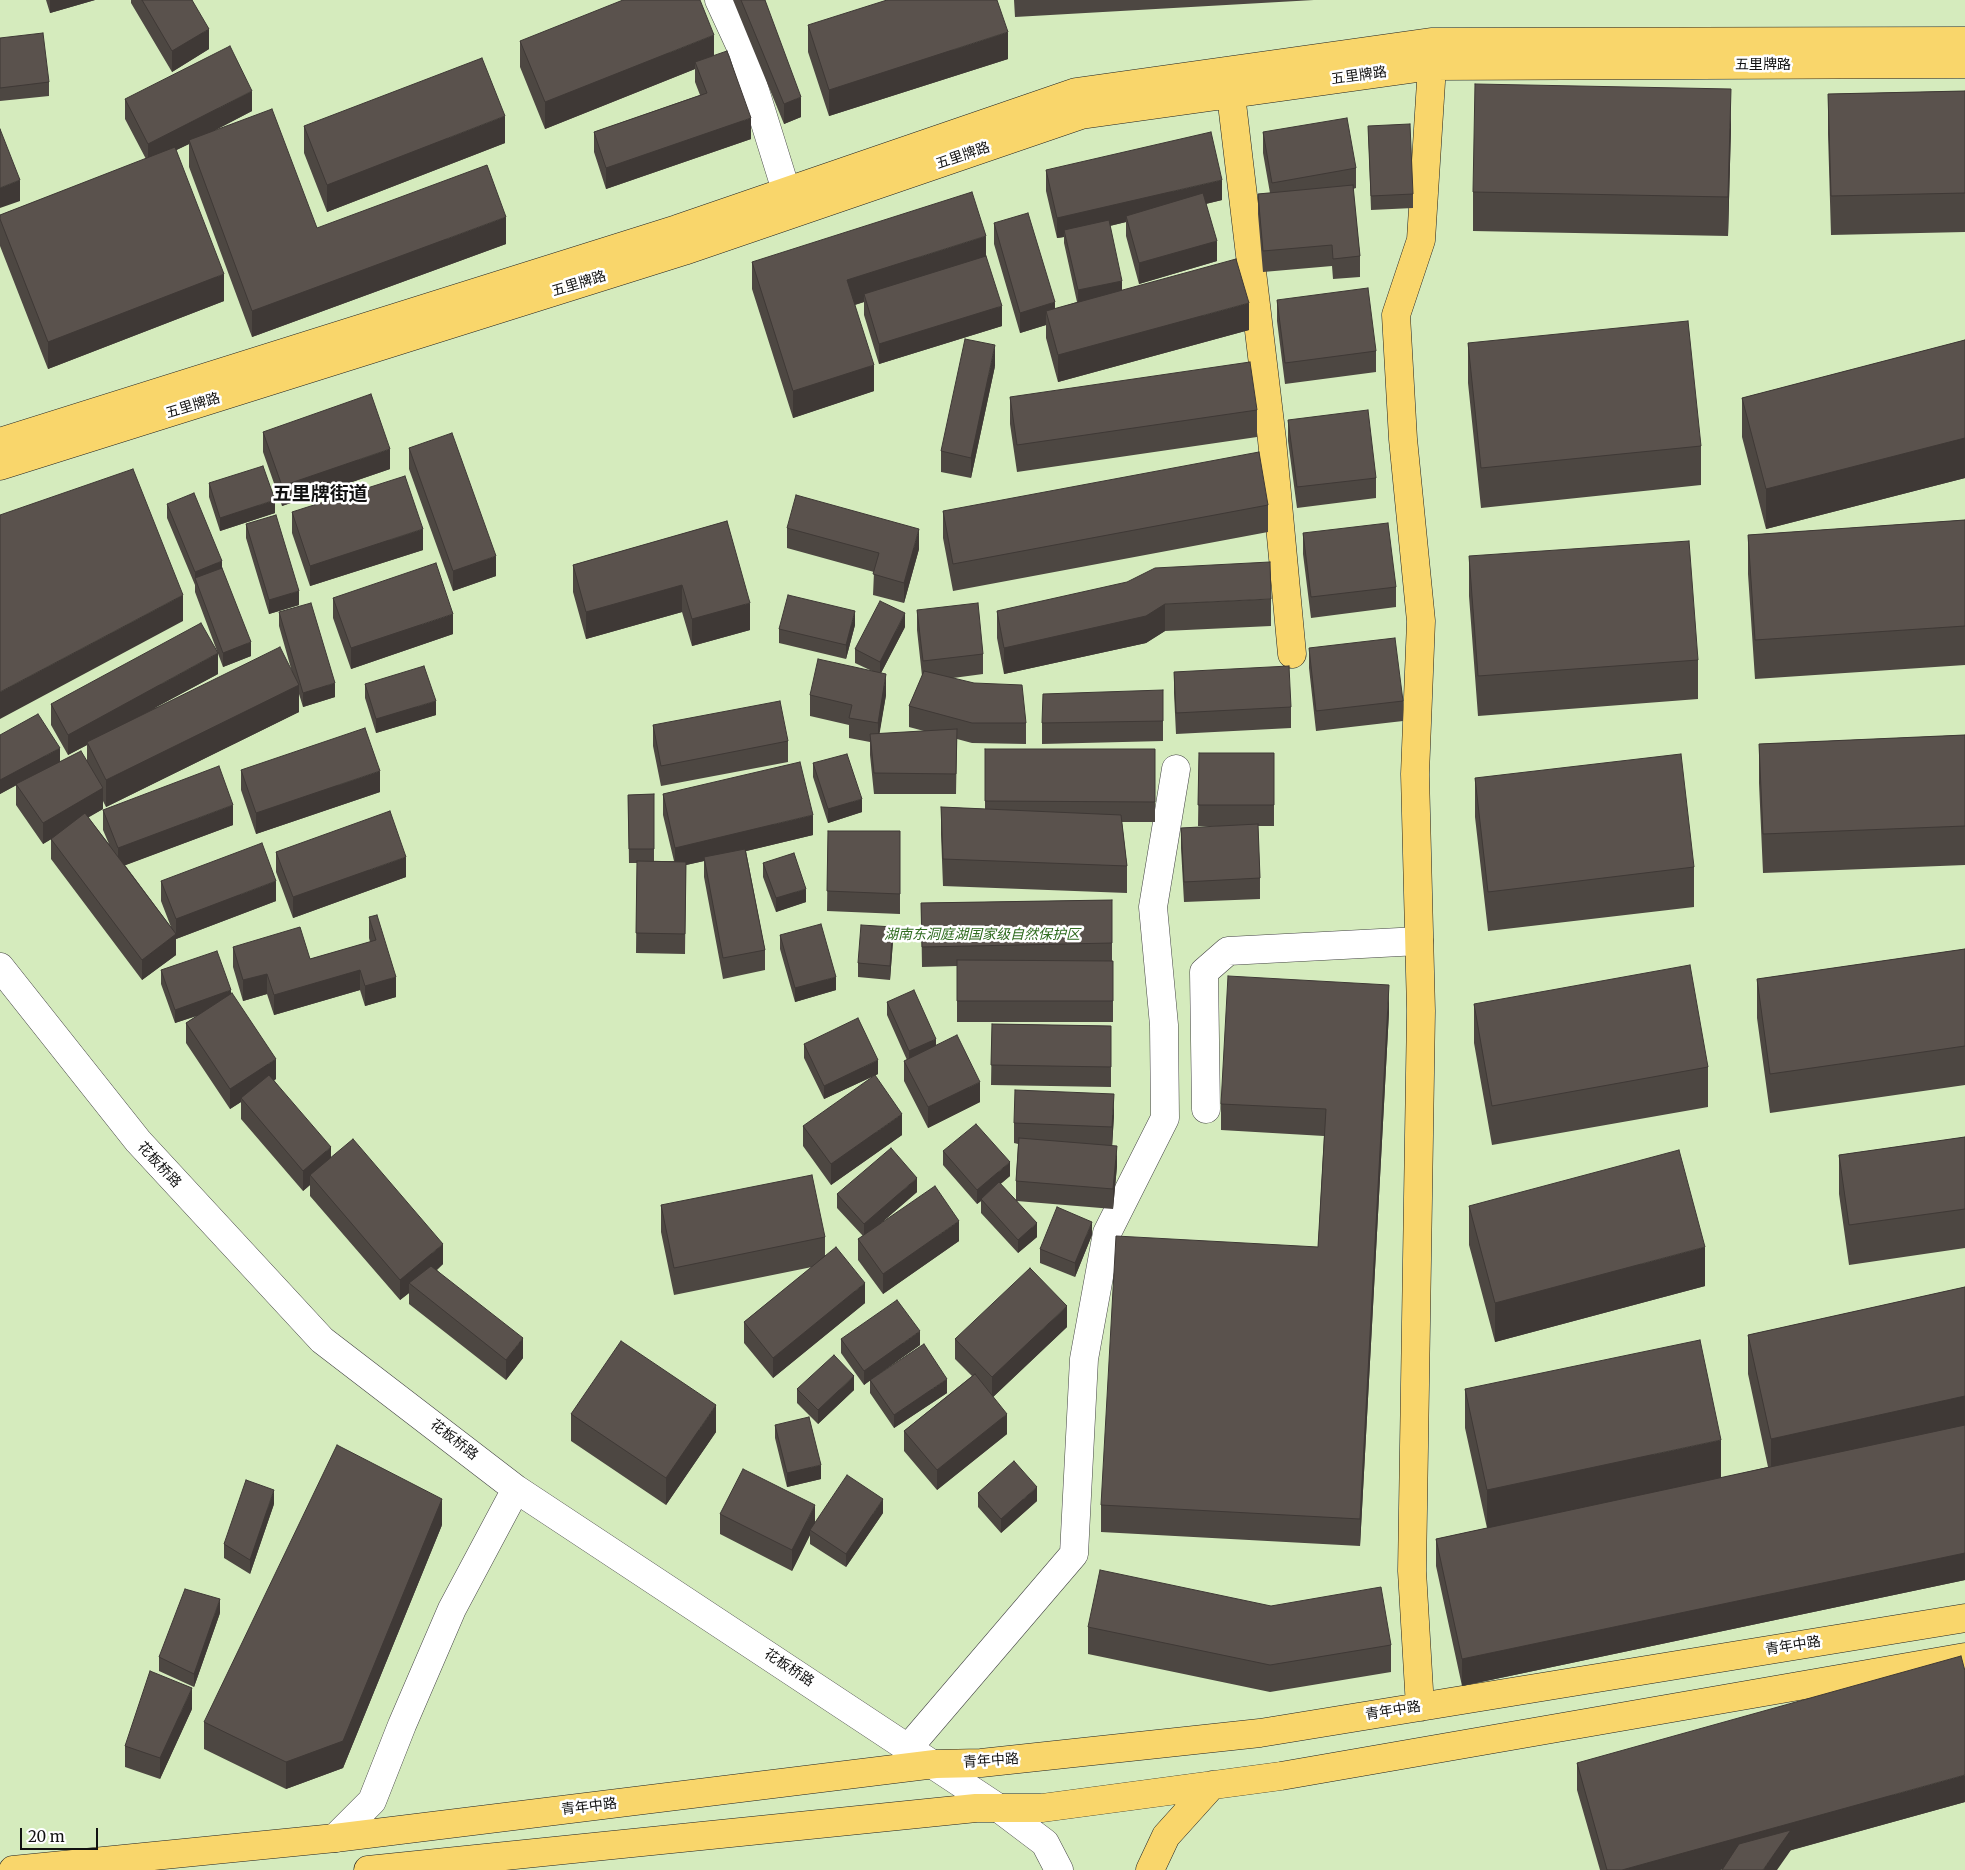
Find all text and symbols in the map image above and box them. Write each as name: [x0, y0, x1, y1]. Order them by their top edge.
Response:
street label: 五里牌路: [1735, 57, 1791, 73]
street label: 五里牌路: [1330, 64, 1388, 88]
street label: 五里牌路: [934, 139, 992, 173]
street label: 五里牌路: [550, 268, 608, 300]
street label: 五里牌路: [164, 390, 222, 422]
district label: 五里牌街道: [273, 484, 367, 506]
park label: 湖南东洞庭湖国家级自然保护区: [884, 927, 1080, 943]
street label: 花板桥路: [134, 1139, 184, 1191]
street label: 花板桥路: [427, 1416, 481, 1464]
street label: 青年中路: [1764, 1633, 1822, 1659]
street label: 花板桥路: [761, 1646, 817, 1690]
street label: 青年中路: [1364, 1698, 1422, 1724]
street label: 青年中路: [962, 1751, 1020, 1771]
street label: 青年中路: [560, 1795, 618, 1819]
scale bar: [22, 1818, 100, 1850]
text: 20 m: [28, 1827, 65, 1846]

